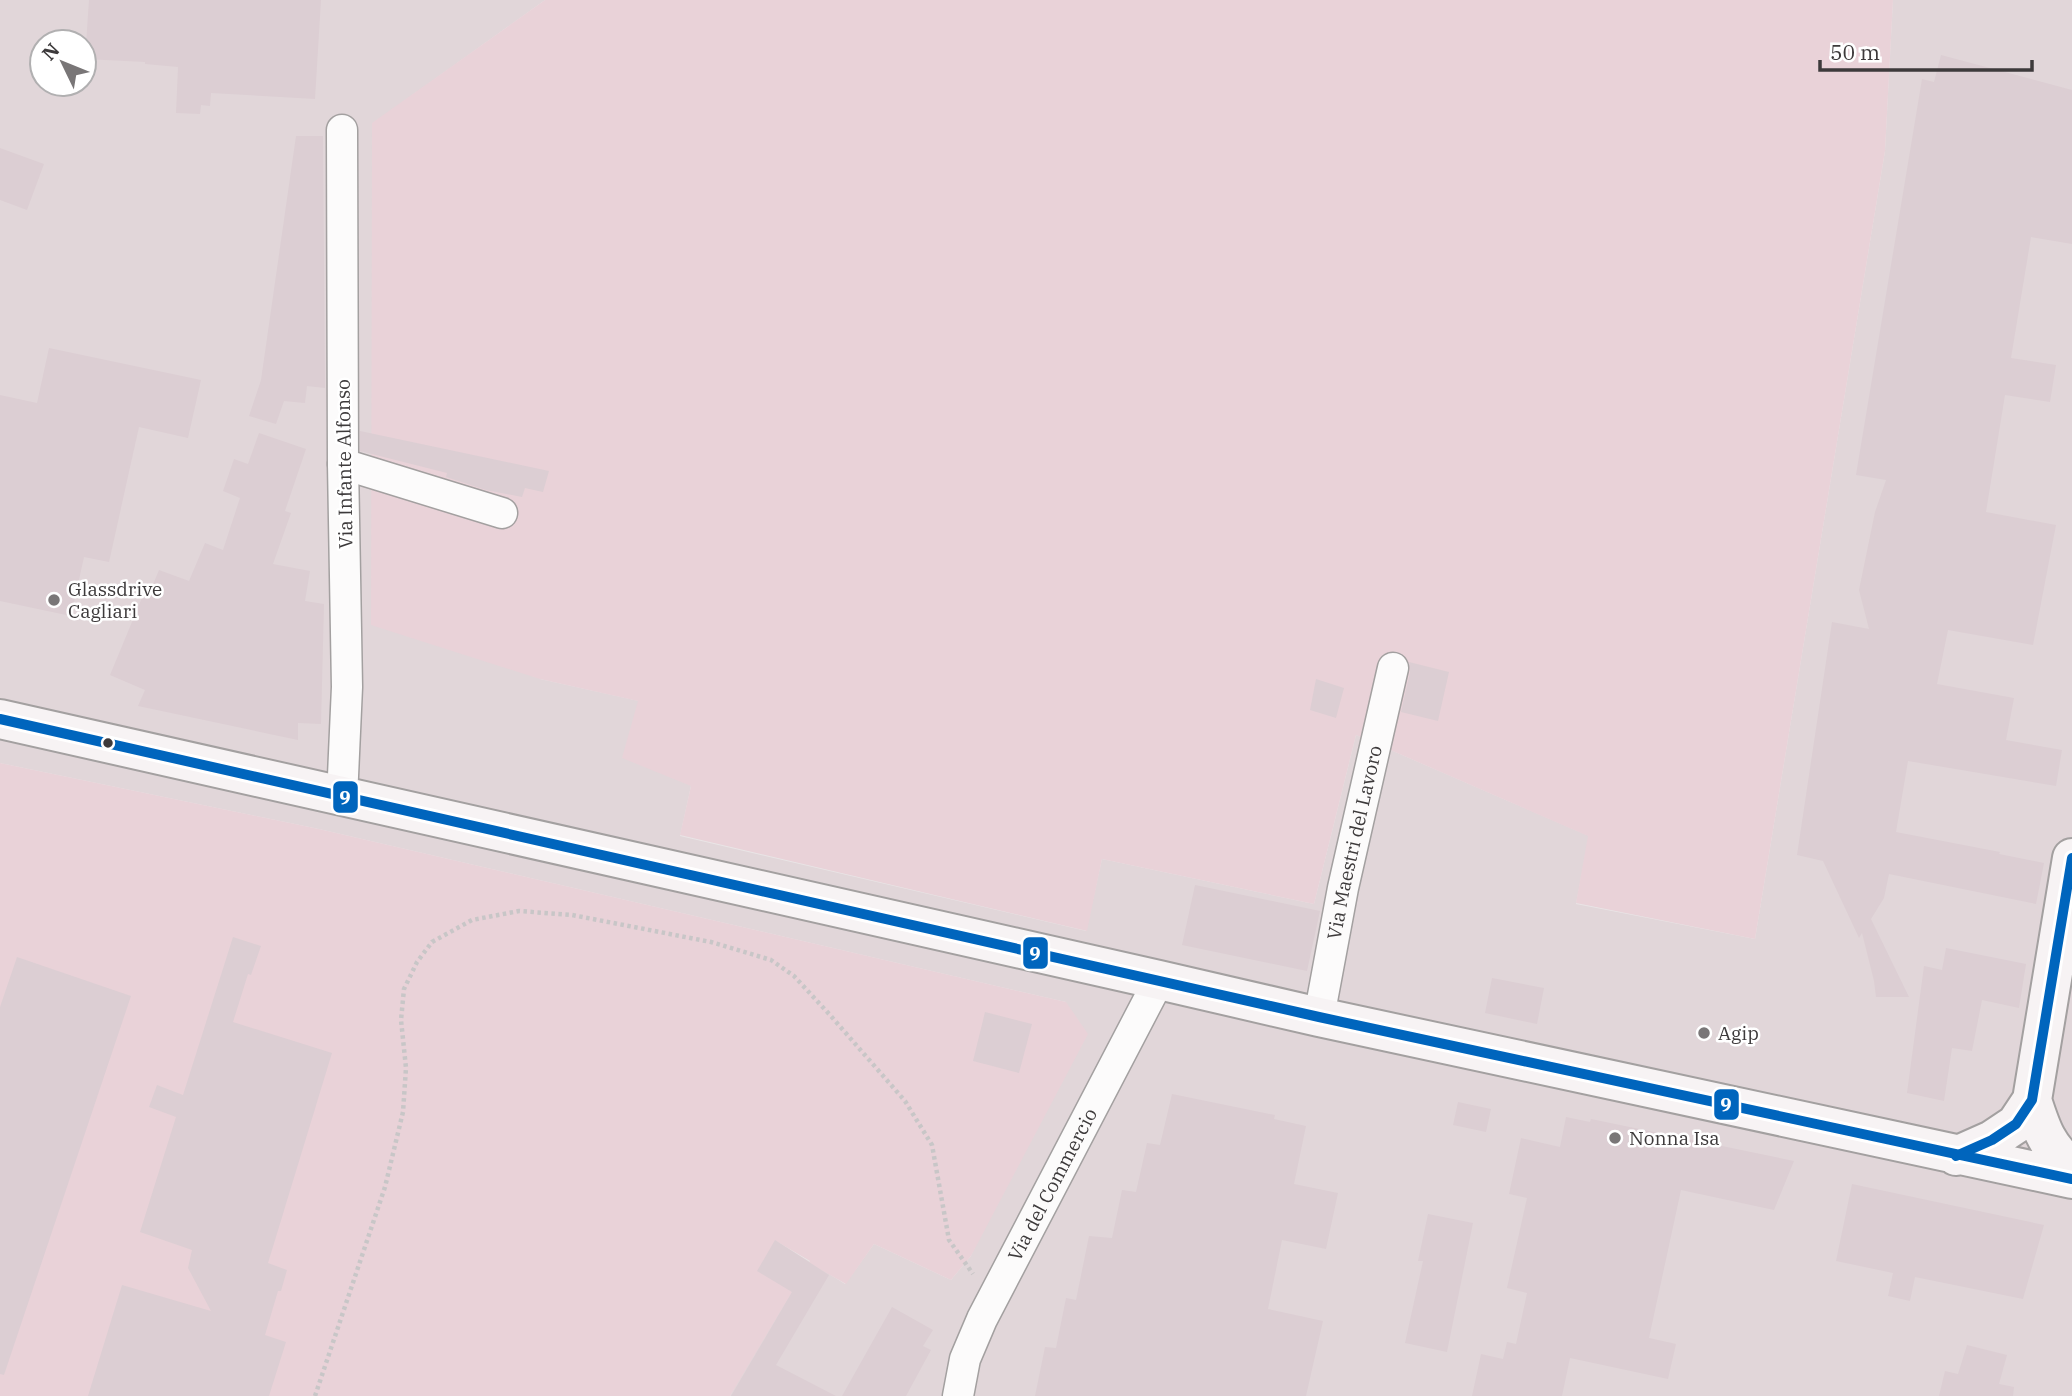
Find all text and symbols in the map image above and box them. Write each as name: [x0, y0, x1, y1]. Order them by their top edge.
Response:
north arrow: [28, 28, 98, 98]
scale bar: [1820, 28, 2032, 72]
text: N: [37, 38, 64, 65]
text: 50 m: [1830, 38, 1880, 66]
street label: Via Infante Alfonso: [331, 379, 357, 549]
place label: Glassdrive Cagliari: [68, 577, 162, 623]
marker: Glassdrive Cagliari: [46, 592, 62, 608]
unlabelled marker: [101, 736, 115, 750]
street label: Via Maestri del Lavoro: [1322, 743, 1387, 942]
line badge: 9: [332, 780, 359, 814]
text: 9: [339, 785, 351, 809]
line badge: 9: [1022, 936, 1049, 970]
text: 9: [1029, 941, 1041, 965]
place label: Agip: [1718, 1021, 1759, 1045]
marker: Agip: [1696, 1025, 1712, 1041]
line badge: 9: [1713, 1088, 1740, 1121]
text: 9: [1720, 1092, 1732, 1116]
street label: Via del Commercio: [1003, 1104, 1102, 1265]
place label: Nonna Isa: [1629, 1126, 1720, 1150]
marker: Nonna Isa: [1607, 1130, 1623, 1146]

